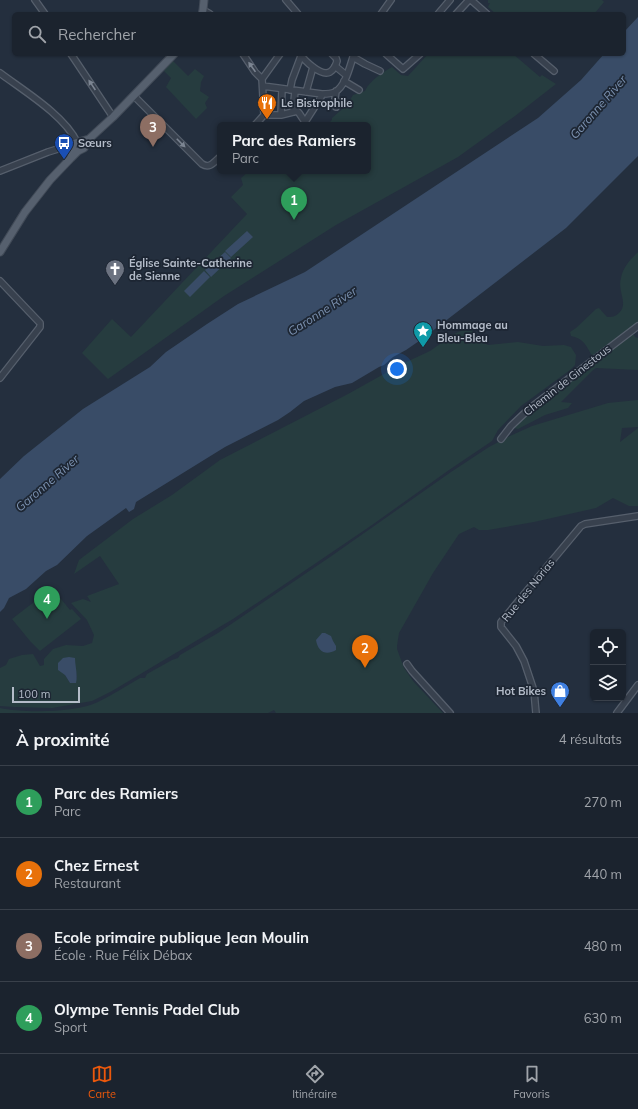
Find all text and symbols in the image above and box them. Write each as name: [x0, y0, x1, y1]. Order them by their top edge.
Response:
search box: [12, 12, 626, 56]
icon: search: [26, 23, 48, 45]
text: Rechercher: [58, 25, 136, 44]
one-way arrow: [248, 62, 256, 73]
water label: Garonne River: [566, 72, 630, 142]
one-way arrow: [88, 80, 96, 90]
restaurant icon: Le Bistrophile: [256, 92, 278, 120]
place label: Le Bistrophile: [281, 96, 352, 110]
pin: 3: [140, 114, 166, 147]
popup: [217, 122, 371, 174]
text: Parc des Ramiers: [232, 131, 356, 150]
bus stop icon: Sœurs: [53, 132, 75, 160]
place label: Sœurs: [78, 136, 112, 150]
one-way arrow: [176, 138, 186, 148]
text: Parc: [232, 150, 259, 166]
pin: 1: [281, 187, 307, 220]
place label: Église Sainte-Catherine de Sienne: [129, 256, 252, 283]
church icon: Église Sainte-Catherine de Sienne: [104, 258, 126, 286]
water label: Garonne River: [285, 283, 360, 339]
place label: Hommage au Bleu-Bleu: [437, 318, 508, 345]
place icon: Hommage au Bleu-Bleu: [412, 320, 434, 348]
street label: Chemin de Ginestous: [520, 341, 614, 419]
your location: [387, 359, 407, 379]
water label: Garonne River: [12, 451, 82, 515]
street label: Rue des Norias: [498, 556, 558, 624]
pin: 4: [34, 586, 60, 619]
map controls: [590, 629, 626, 701]
button: locate: [590, 629, 626, 665]
pin: 2: [352, 635, 378, 668]
button: layers: [590, 665, 626, 701]
shop icon: Hot Bikes: [549, 680, 571, 708]
place label: Hot Bikes: [496, 684, 546, 698]
scale bar: [12, 685, 80, 704]
text: 100 m: [18, 687, 50, 701]
text: À proximité: [16, 729, 110, 750]
text: 4 résultats: [559, 731, 622, 747]
text: Parc des Ramiers: [54, 784, 178, 803]
text: 1: [25, 794, 33, 810]
text: 270 m: [584, 794, 622, 810]
text: Parc: [54, 803, 81, 819]
text: Chez Ernest: [54, 856, 139, 875]
text: 2: [25, 866, 33, 882]
text: 440 m: [584, 866, 622, 882]
text: Restaurant: [54, 875, 121, 891]
text: Ecole primaire publique Jean Moulin: [54, 928, 309, 947]
text: 3: [25, 938, 33, 954]
text: 480 m: [584, 938, 622, 954]
text: École · Rue Félix Débax: [54, 947, 192, 963]
text: Olympe Tennis Padel Club: [54, 1000, 240, 1019]
text: 4: [25, 1010, 33, 1026]
text: 630 m: [584, 1010, 622, 1026]
text: Sport: [54, 1019, 87, 1035]
tab: Carte: [88, 1063, 116, 1101]
tab: Itinéraire: [292, 1063, 337, 1101]
tab: Favoris: [513, 1063, 550, 1101]

